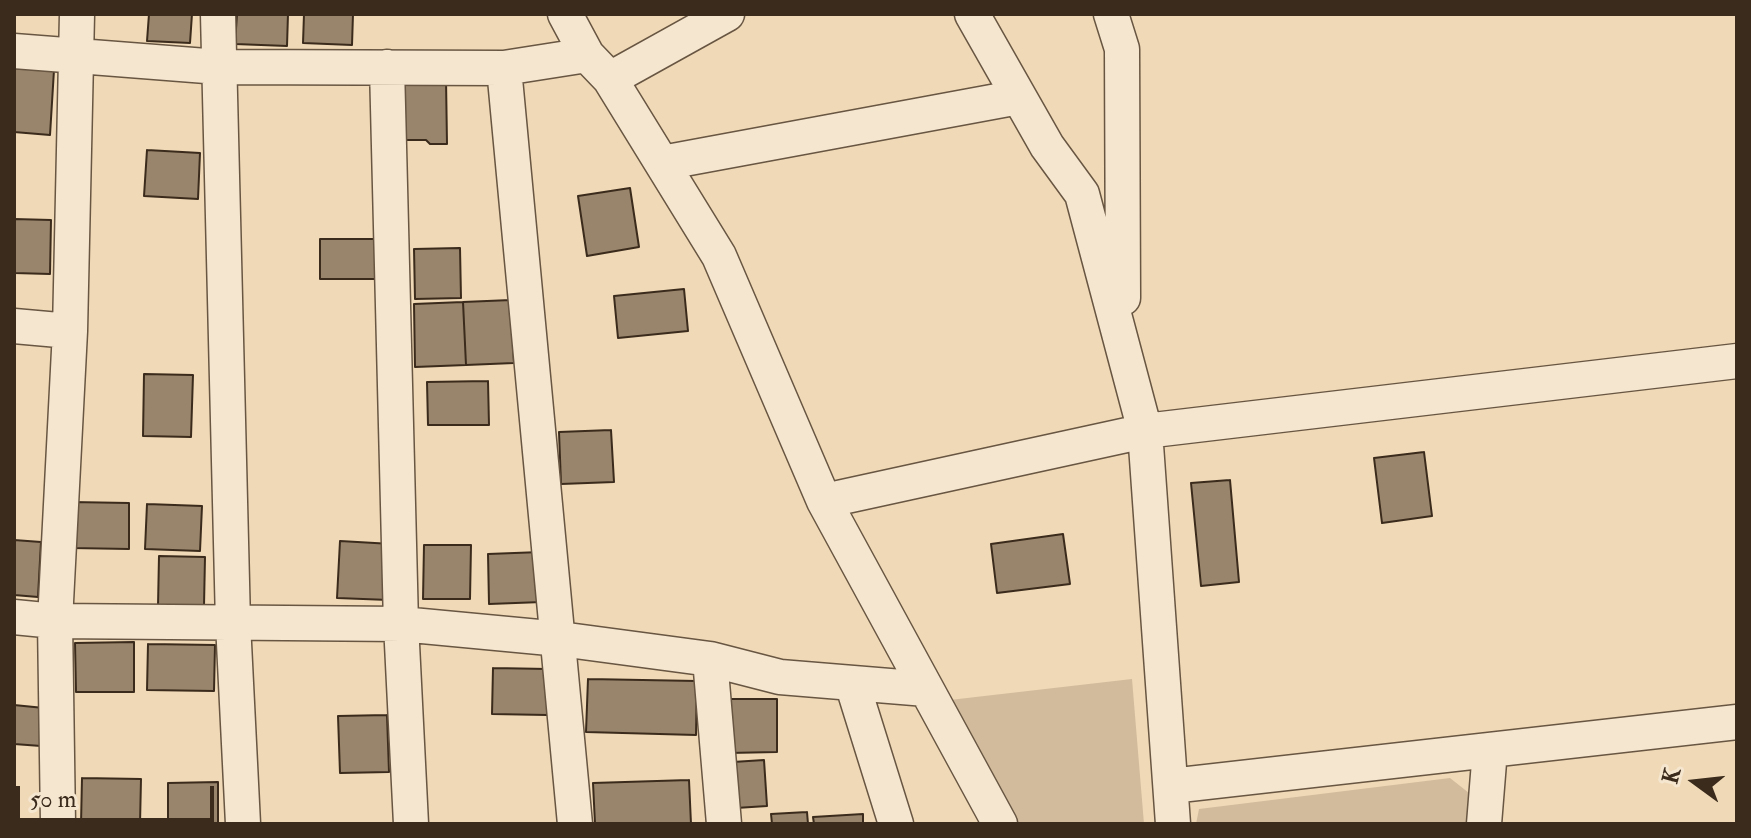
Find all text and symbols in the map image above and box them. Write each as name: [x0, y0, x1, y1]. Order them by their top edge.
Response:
north arrow: [1655, 742, 1735, 822]
text: K: [1656, 765, 1687, 787]
scale bar: [20, 770, 218, 820]
text: 50 m: [30, 784, 76, 815]

